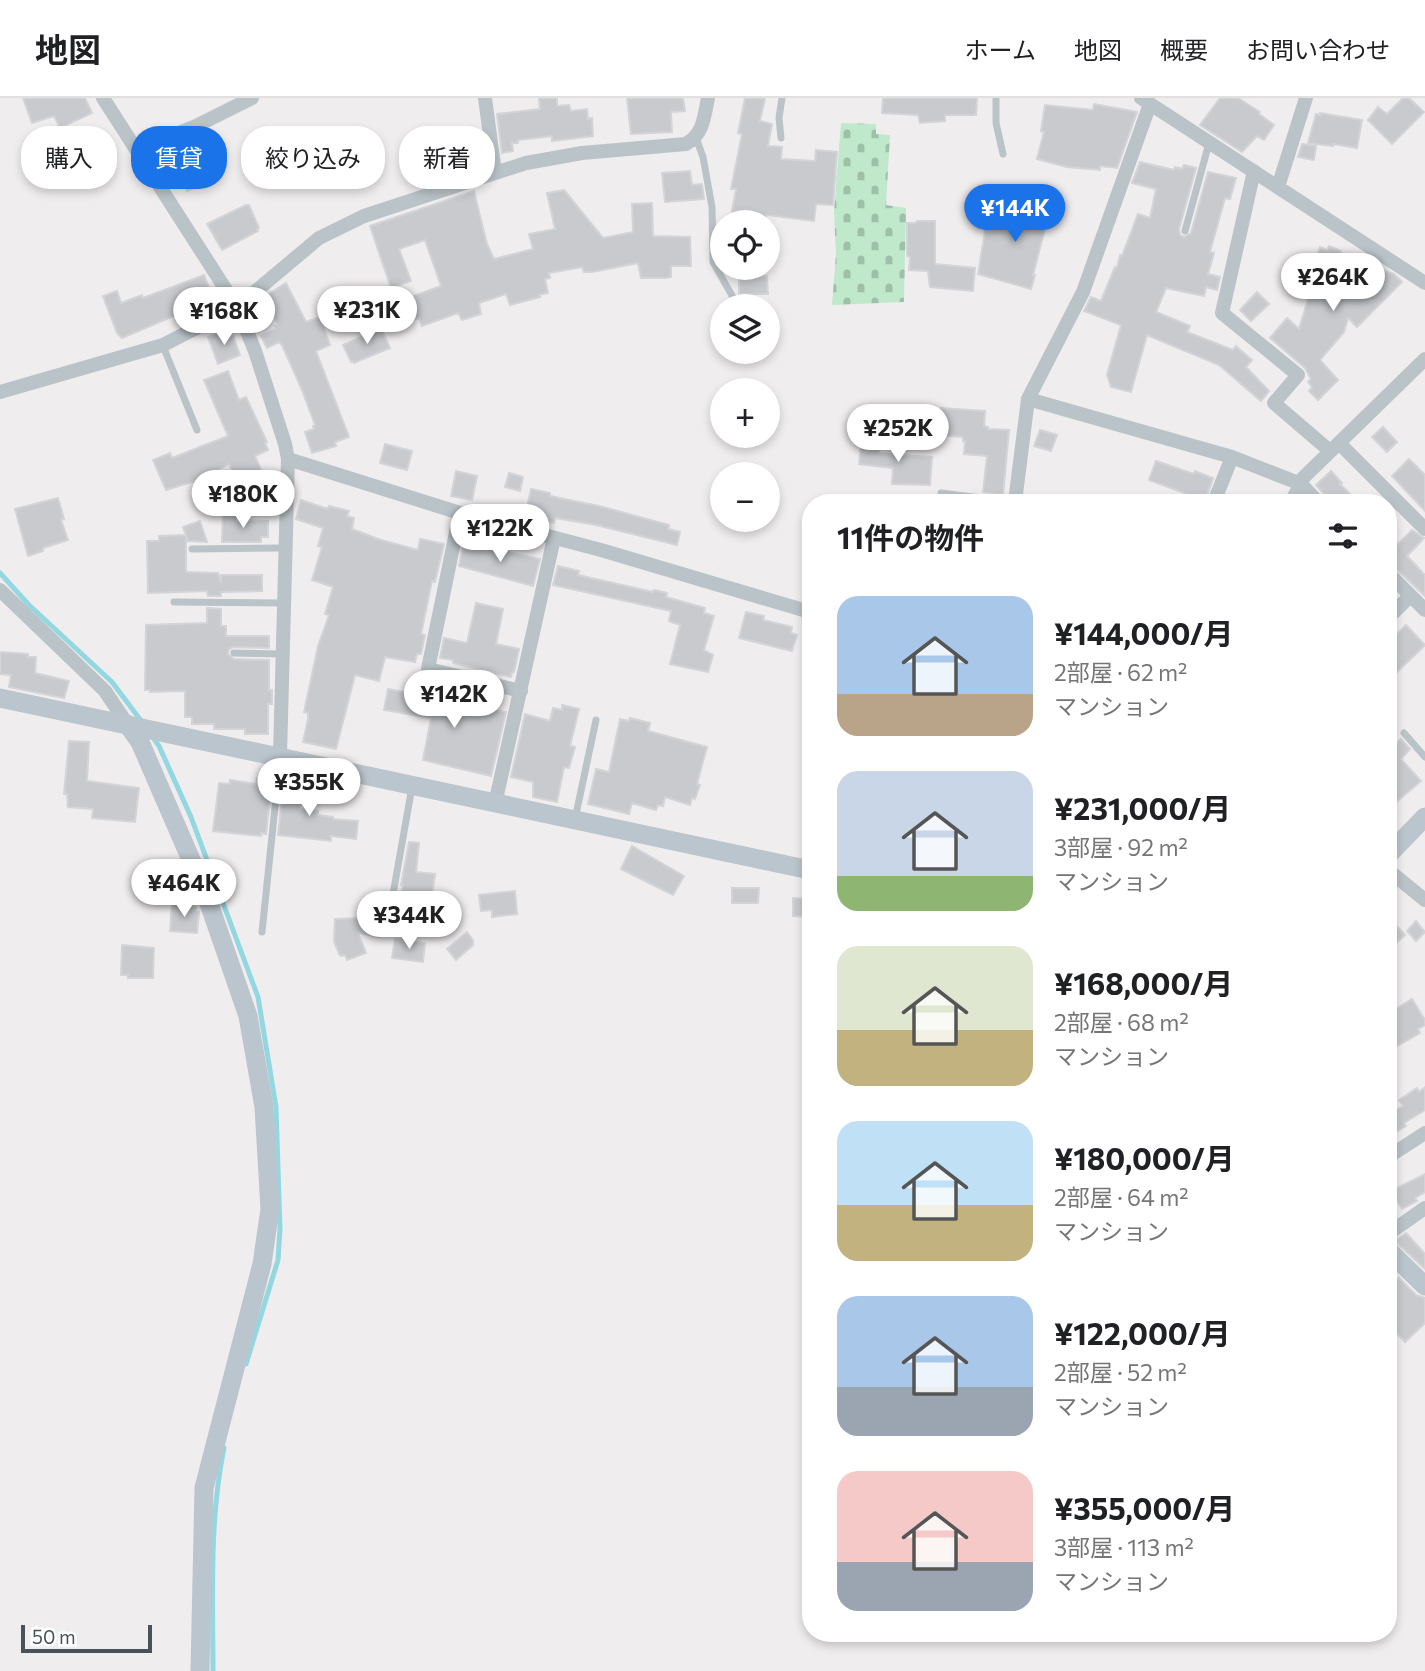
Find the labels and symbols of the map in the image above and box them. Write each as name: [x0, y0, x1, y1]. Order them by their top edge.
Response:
pin: ¥144K: [966, 184, 1064, 244]
pin: ¥264K: [1284, 254, 1382, 313]
pin: ¥231K: [318, 286, 416, 346]
pin: ¥168K: [175, 288, 273, 347]
pin: ¥252K: [849, 404, 947, 464]
pin: ¥180K: [194, 470, 292, 530]
pin: ¥122K: [451, 504, 549, 564]
pin: ¥142K: [405, 670, 503, 730]
pin: ¥355K: [260, 758, 358, 818]
pin: ¥464K: [135, 860, 233, 919]
pin: ¥344K: [360, 892, 458, 951]
scale bar: [21, 1622, 152, 1654]

